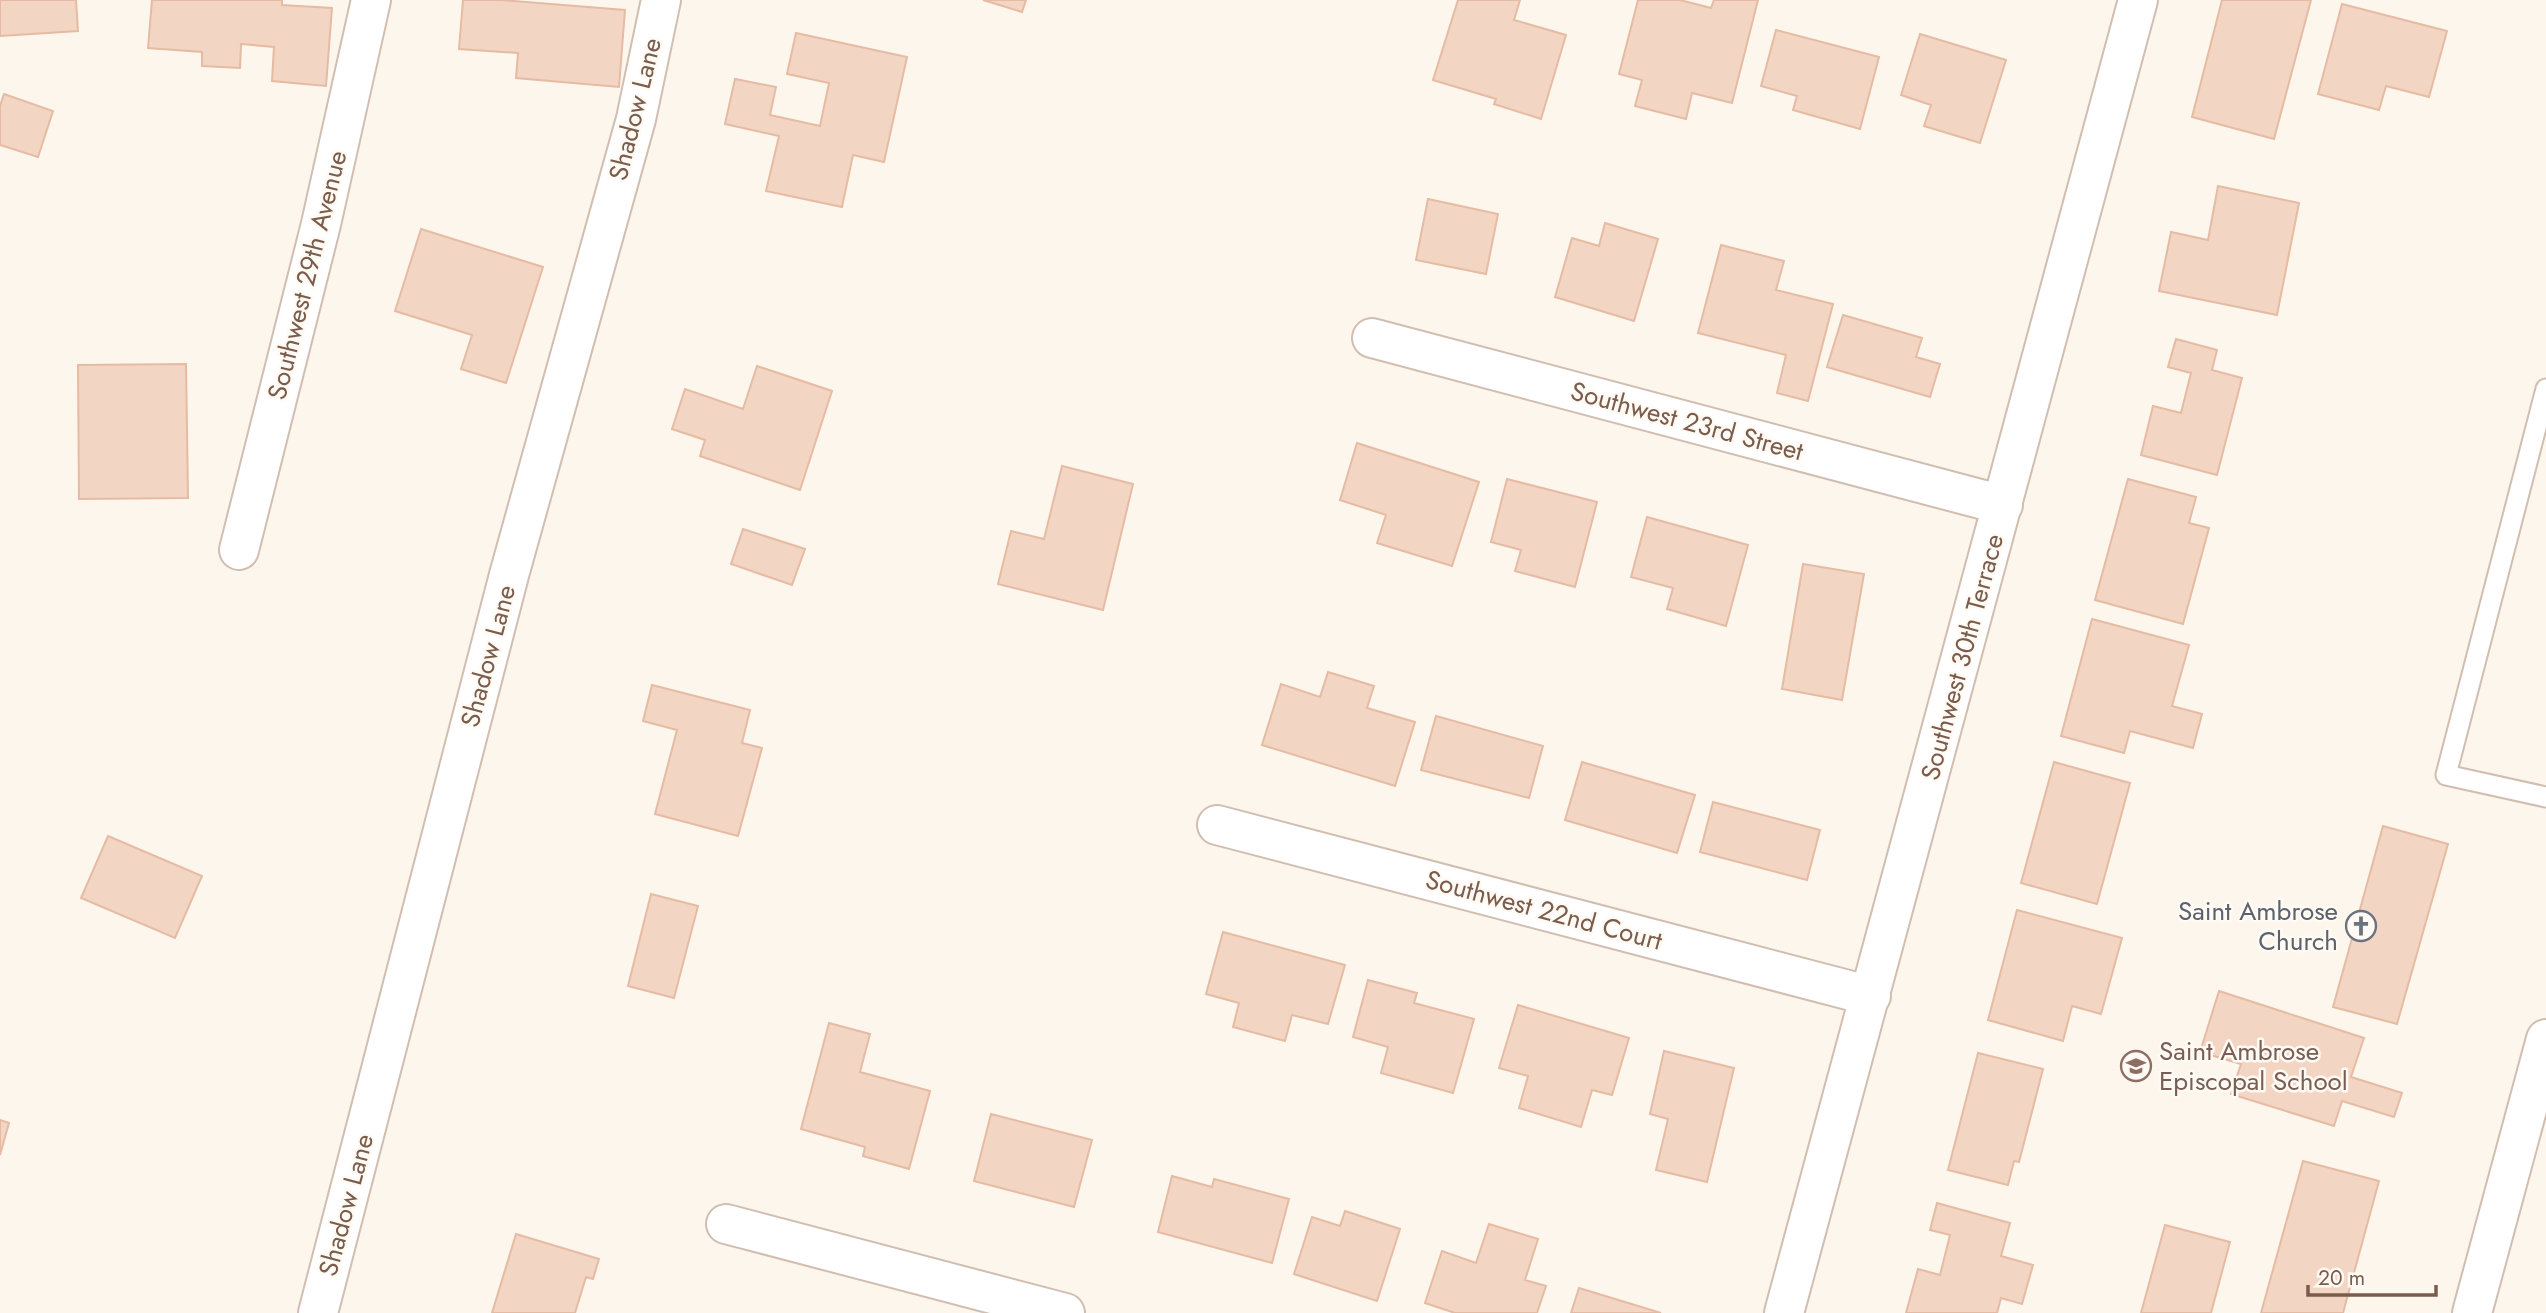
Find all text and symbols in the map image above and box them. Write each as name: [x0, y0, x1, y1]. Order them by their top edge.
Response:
street label: Shadow Lane: [599, 34, 671, 184]
street label: Southwest 29th Avenue: [258, 146, 356, 404]
street label: Southwest 23rd Street: [1566, 372, 1808, 471]
street label: Southwest 30th Terrace: [1911, 530, 2013, 784]
street label: Shadow Lane: [451, 581, 525, 731]
street label: Southwest 22nd Court: [1421, 860, 1667, 960]
place label: Saint Ambrose Church: [2178, 892, 2338, 960]
church icon: Saint Ambrose Church: [2344, 909, 2378, 943]
place label: Saint Ambrose Episcopal School: [2159, 1032, 2348, 1100]
school or university icon: Saint Ambrose Episcopal School: [2119, 1049, 2153, 1083]
street label: Shadow Lane: [309, 1130, 383, 1280]
scale bar: [2308, 1254, 2436, 1298]
text: 20 m: [2318, 1263, 2365, 1293]

